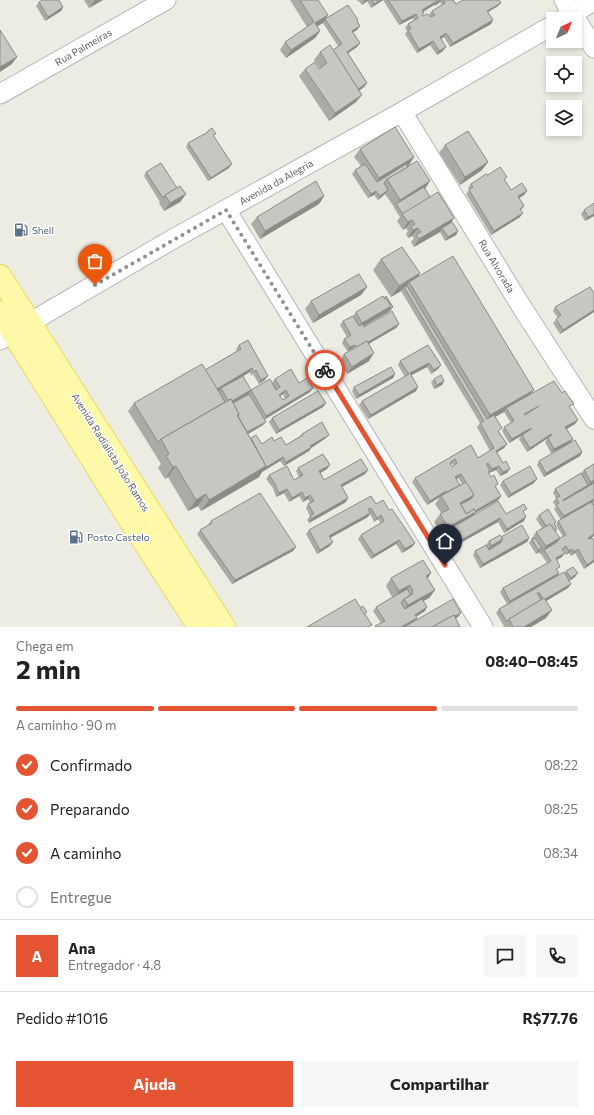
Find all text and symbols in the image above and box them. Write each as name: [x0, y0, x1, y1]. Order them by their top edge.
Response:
north arrow: [546, 12, 582, 48]
map controls: [546, 12, 582, 136]
street label: Rua Palmeiras: [52, 26, 114, 68]
button: locate: [546, 56, 582, 92]
button: layers: [546, 100, 582, 136]
street label: Avenida da Alegria: [237, 157, 315, 207]
fuel station icon: Shell: [13, 222, 29, 238]
place label: Shell: [32, 224, 54, 236]
street label: Rua Alvorada: [476, 237, 518, 295]
pin: [78, 244, 112, 285]
icon: bag: [84, 250, 106, 272]
courier: [305, 350, 345, 390]
icon: bike: [314, 359, 336, 381]
street label: Avenida Radialista João Ramos: [70, 391, 153, 514]
pin: [428, 524, 462, 565]
fuel station icon: Posto Castelo: [68, 529, 84, 545]
icon: home: [434, 530, 456, 552]
place label: Posto Castelo: [87, 531, 150, 543]
text: Chega em: [16, 638, 74, 654]
text: 08:40–08:45: [485, 652, 578, 670]
text: 2 min: [16, 653, 81, 684]
text: A caminho · 90 m: [16, 717, 116, 733]
icon: check: [16, 754, 38, 776]
text: Confirmado: [50, 756, 132, 774]
text: 08:22: [544, 757, 578, 773]
icon: check: [16, 798, 38, 820]
text: Preparando: [50, 800, 130, 818]
text: 08:25: [544, 801, 578, 817]
icon: check: [16, 842, 38, 864]
text: A caminho: [50, 844, 122, 862]
text: 08:34: [543, 845, 578, 861]
text: Entregue: [50, 888, 112, 906]
button: chat: [484, 935, 526, 977]
button: phone: [536, 935, 578, 977]
text: Ana: [68, 939, 95, 957]
text: A: [32, 947, 42, 965]
text: Entregador · 4.8: [68, 957, 161, 973]
text: Pedido #1016: [16, 1009, 108, 1027]
text: R$77.76: [522, 1009, 578, 1027]
button: Ajuda: [16, 1061, 293, 1107]
button: Compartilhar: [301, 1061, 578, 1107]

